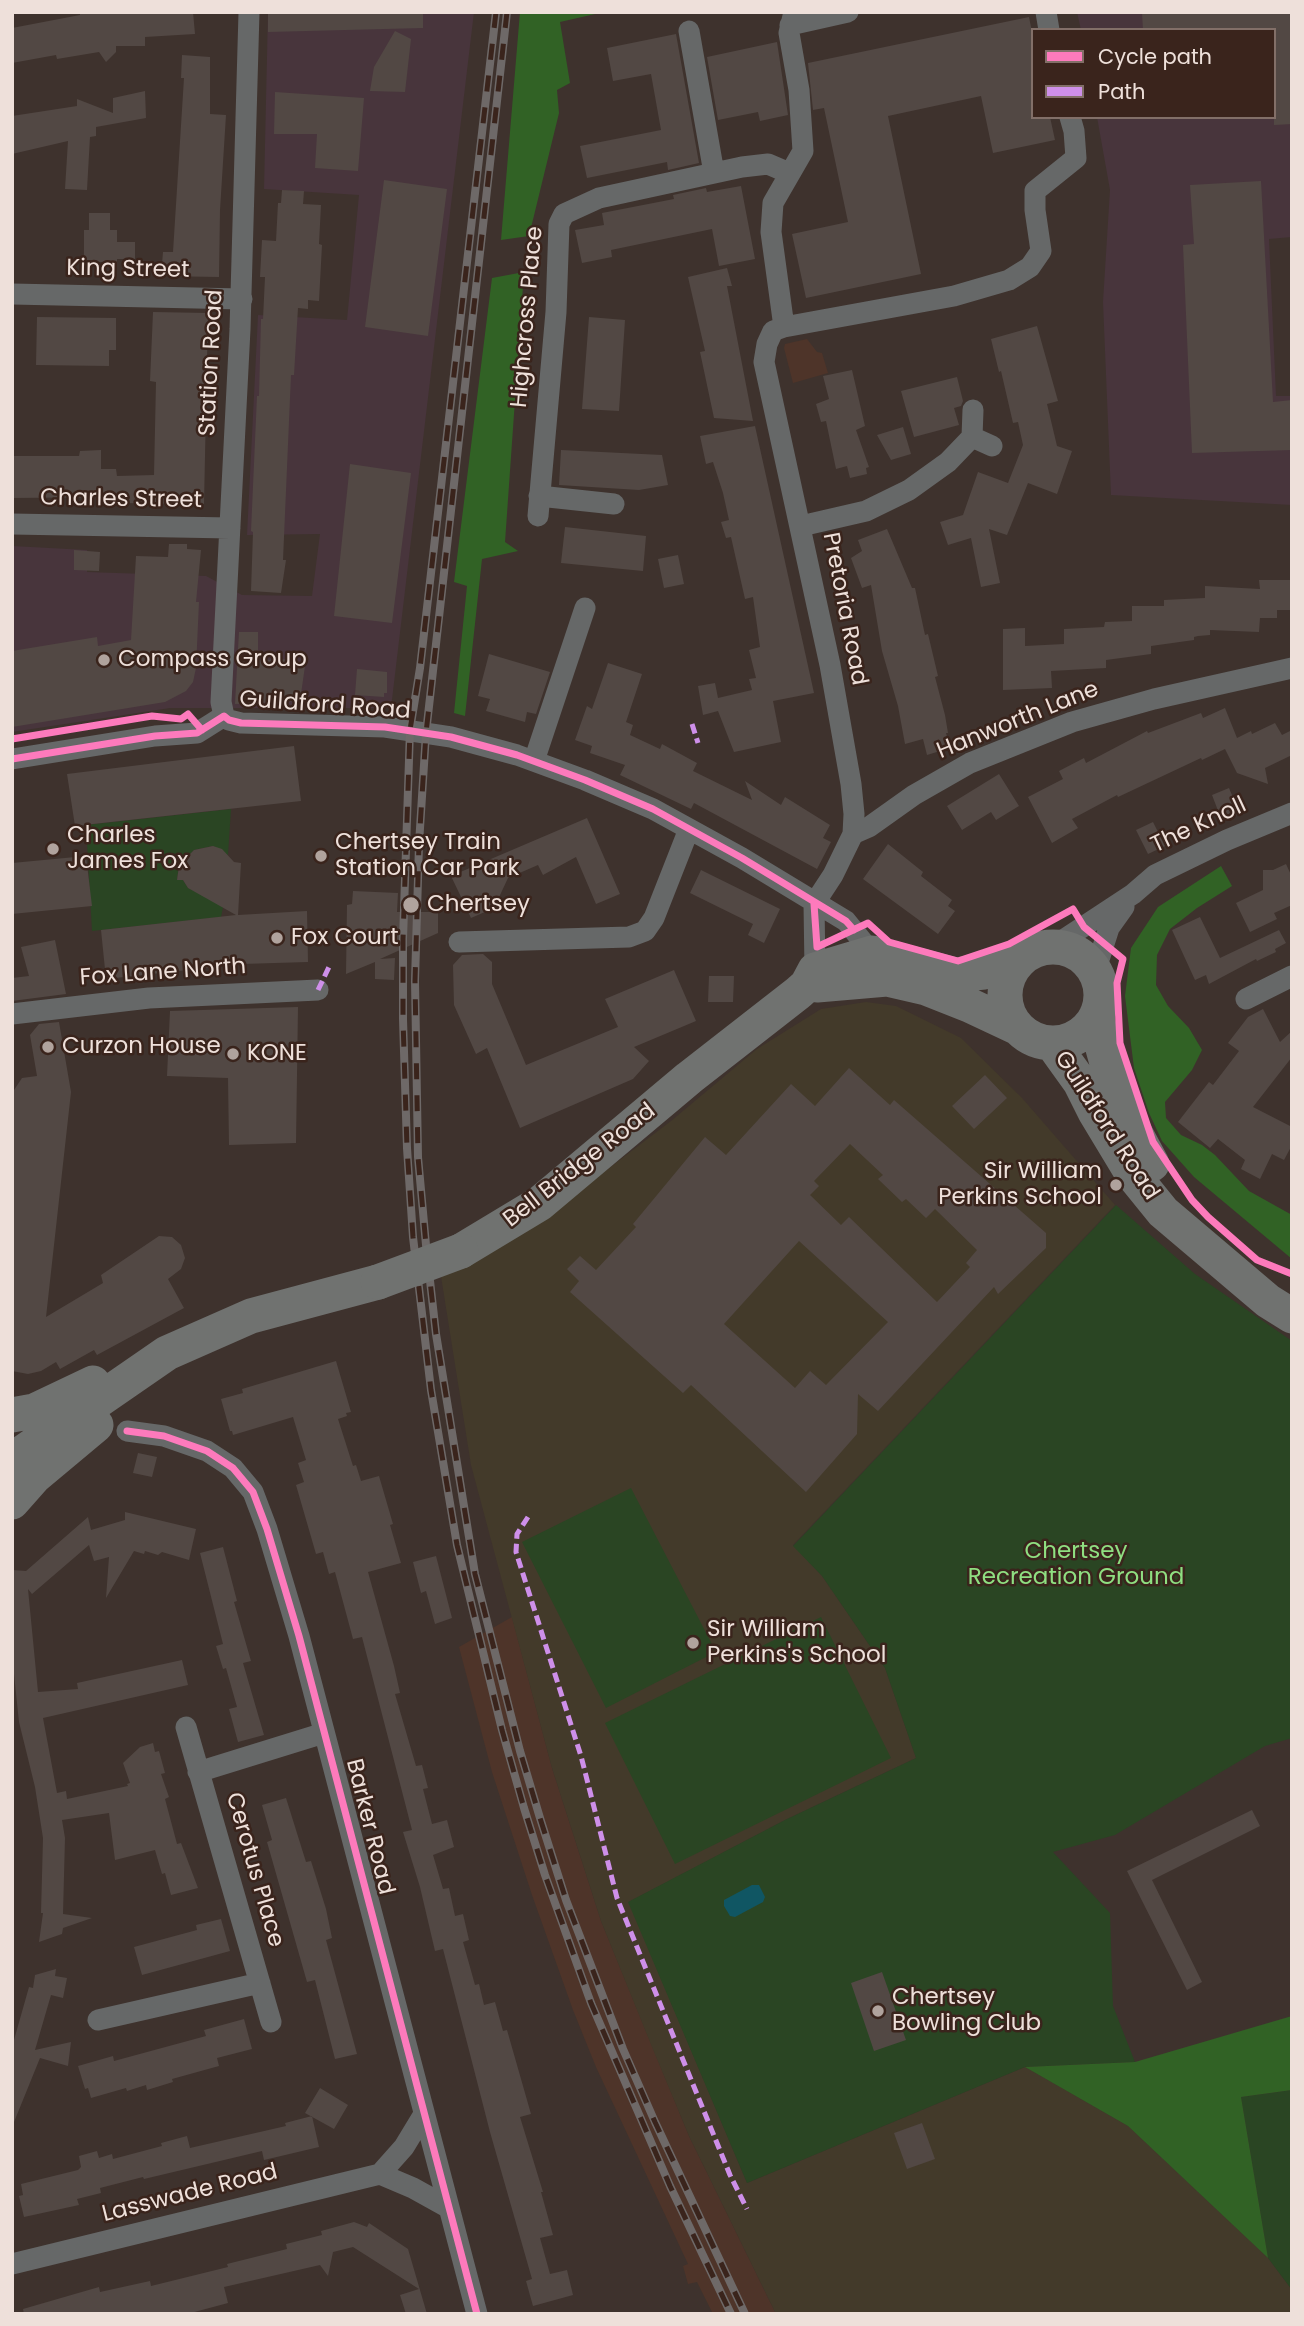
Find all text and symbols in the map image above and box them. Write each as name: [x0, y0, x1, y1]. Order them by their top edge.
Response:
legend: [1031, 28, 1276, 119]
text: Cycle path: [1098, 42, 1212, 71]
text: Path: [1098, 77, 1145, 106]
street label: Highcross Place: [506, 225, 550, 409]
street label: King Street: [66, 255, 190, 285]
street label: Station Road: [194, 289, 230, 437]
street label: Charles Street: [40, 485, 202, 515]
street label: Pretoria Road: [816, 530, 872, 688]
place label: Compass Group: [118, 646, 307, 674]
marker: Compass Group: [96, 652, 112, 668]
street label: Hanworth Lane: [933, 676, 1103, 766]
street label: Guildford Road: [238, 686, 412, 726]
street label: The Knoll: [1147, 792, 1251, 860]
place label: Charles James Fox: [67, 822, 188, 876]
place label: Chertsey Train Station Car Park: [335, 829, 519, 883]
marker: Charles James Fox: [45, 841, 61, 857]
marker: Chertsey Train Station Car Park: [313, 848, 329, 864]
place label: Chertsey: [427, 891, 530, 919]
marker: Chertsey: [401, 895, 421, 915]
place label: Fox Court: [291, 924, 399, 952]
marker: Fox Court: [269, 930, 285, 946]
street label: Fox Lane North: [79, 953, 247, 993]
place label: Curzon House: [62, 1033, 221, 1061]
marker: Curzon House: [40, 1039, 56, 1055]
place label: KONE: [247, 1040, 307, 1068]
marker: KONE: [225, 1046, 241, 1062]
street label: Guildford Road: [1048, 1046, 1164, 1206]
street label: Bell Bridge Road: [498, 1098, 662, 1234]
place label: Sir William Perkins School: [938, 1158, 1102, 1212]
marker: Sir William Perkins School: [1108, 1177, 1124, 1193]
park label: Chertsey Recreation Ground: [968, 1538, 1184, 1592]
place label: Sir William Perkins's School: [707, 1616, 886, 1670]
marker: Sir William Perkins's School: [685, 1635, 701, 1651]
street label: Barker Road: [339, 1756, 399, 1898]
street label: Cerotus Place: [219, 1790, 289, 1950]
place label: Chertsey Bowling Club: [892, 1984, 1041, 2038]
marker: Chertsey Bowling Club: [870, 2003, 886, 2019]
street label: Lasswade Road: [100, 2159, 280, 2229]

